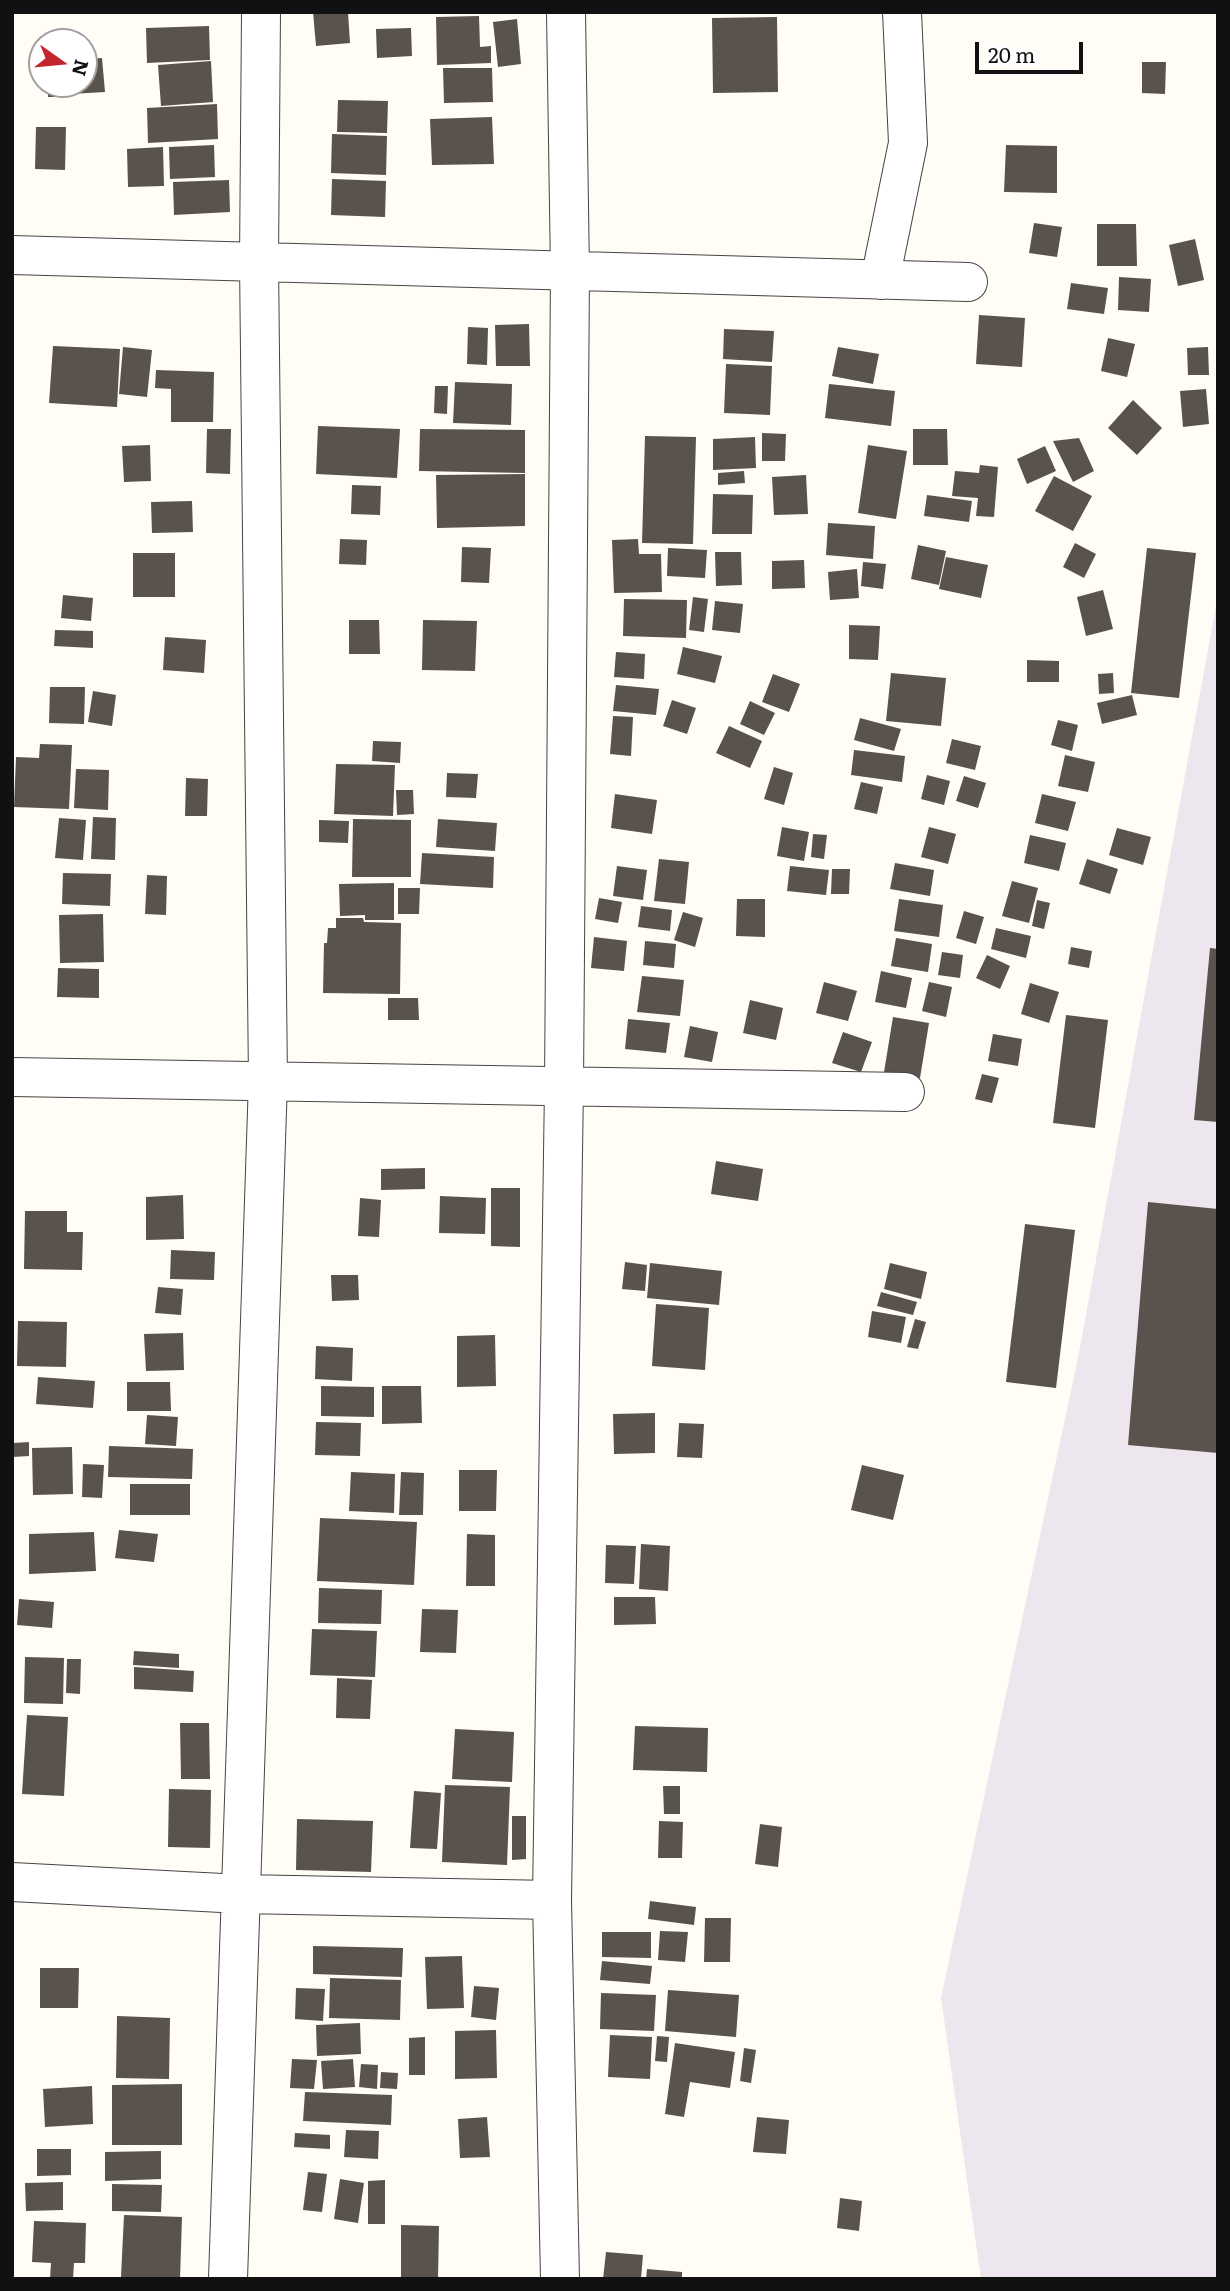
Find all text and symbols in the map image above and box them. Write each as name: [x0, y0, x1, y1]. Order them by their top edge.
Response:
north arrow: [28, 28, 98, 98]
scale bar: [978, 28, 1086, 72]
text: 20 m: [988, 38, 1035, 69]
text: N: [66, 57, 97, 79]

